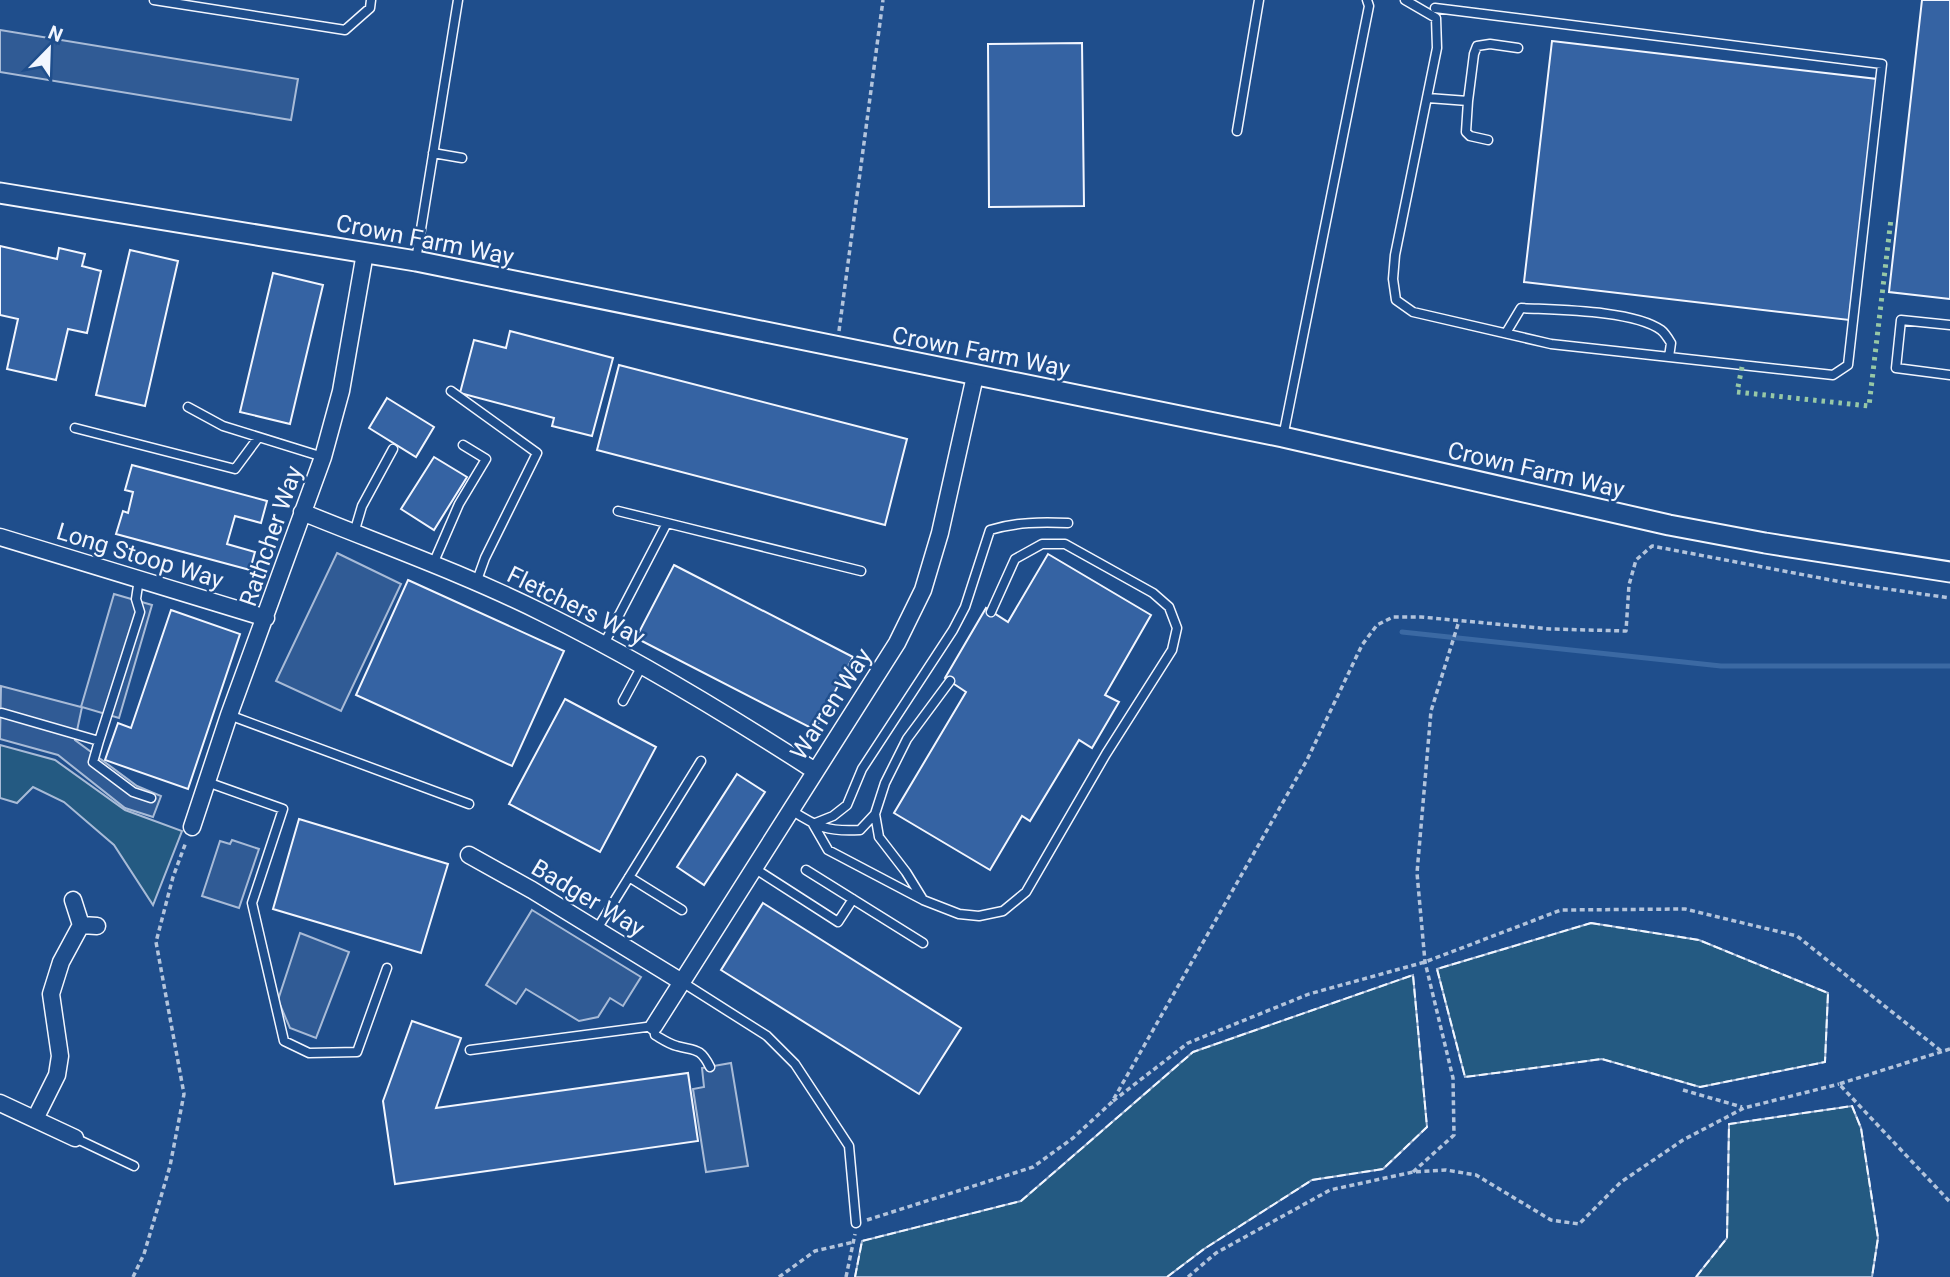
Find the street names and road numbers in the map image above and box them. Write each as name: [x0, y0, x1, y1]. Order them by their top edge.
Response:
street label: Crown Farm Way: [334, 209, 517, 271]
street label: Crown Farm Way: [890, 321, 1073, 383]
street label: Crown Farm Way: [1445, 436, 1628, 504]
street label: Rathcher Way: [234, 462, 308, 610]
street label: Long Stoop Way: [53, 517, 227, 595]
street label: Fletchers Way: [503, 561, 650, 652]
street label: Warren Way: [785, 643, 878, 765]
street label: Badger Way: [526, 853, 650, 943]

